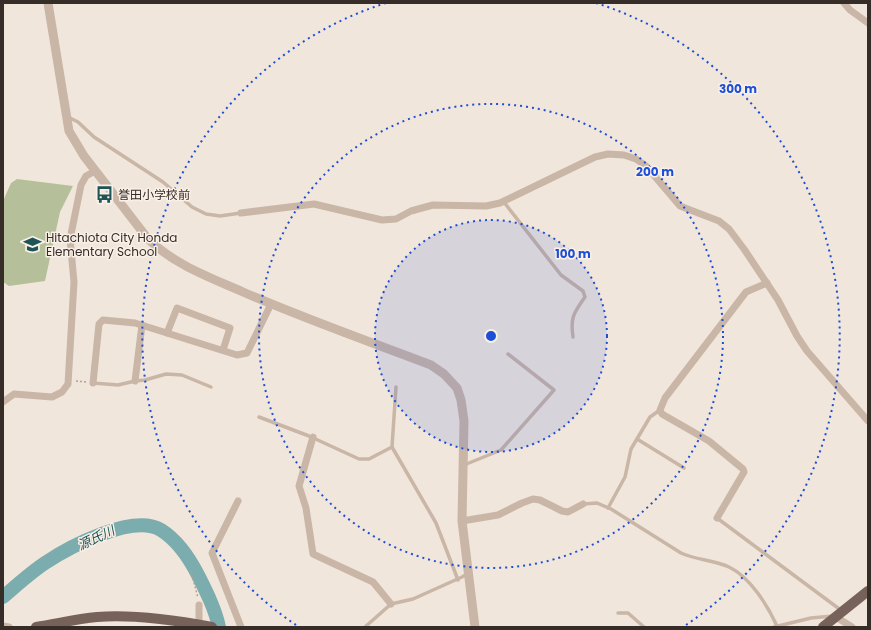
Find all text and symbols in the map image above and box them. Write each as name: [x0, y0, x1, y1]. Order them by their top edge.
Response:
text: 300 m: [719, 80, 757, 97]
text: 200 m: [636, 163, 674, 180]
bus stop icon: 誉田小学校前: [95, 184, 115, 204]
place label: 誉田小学校前: [118, 186, 190, 203]
place label: Hitachiota City Honda Elementary School: [46, 229, 177, 260]
school or university icon: Hitachiota City Honda Elementary School: [23, 234, 43, 254]
text: 100 m: [555, 245, 591, 262]
centre of rings: [484, 329, 498, 343]
water label: 源氏川: [74, 520, 119, 555]

